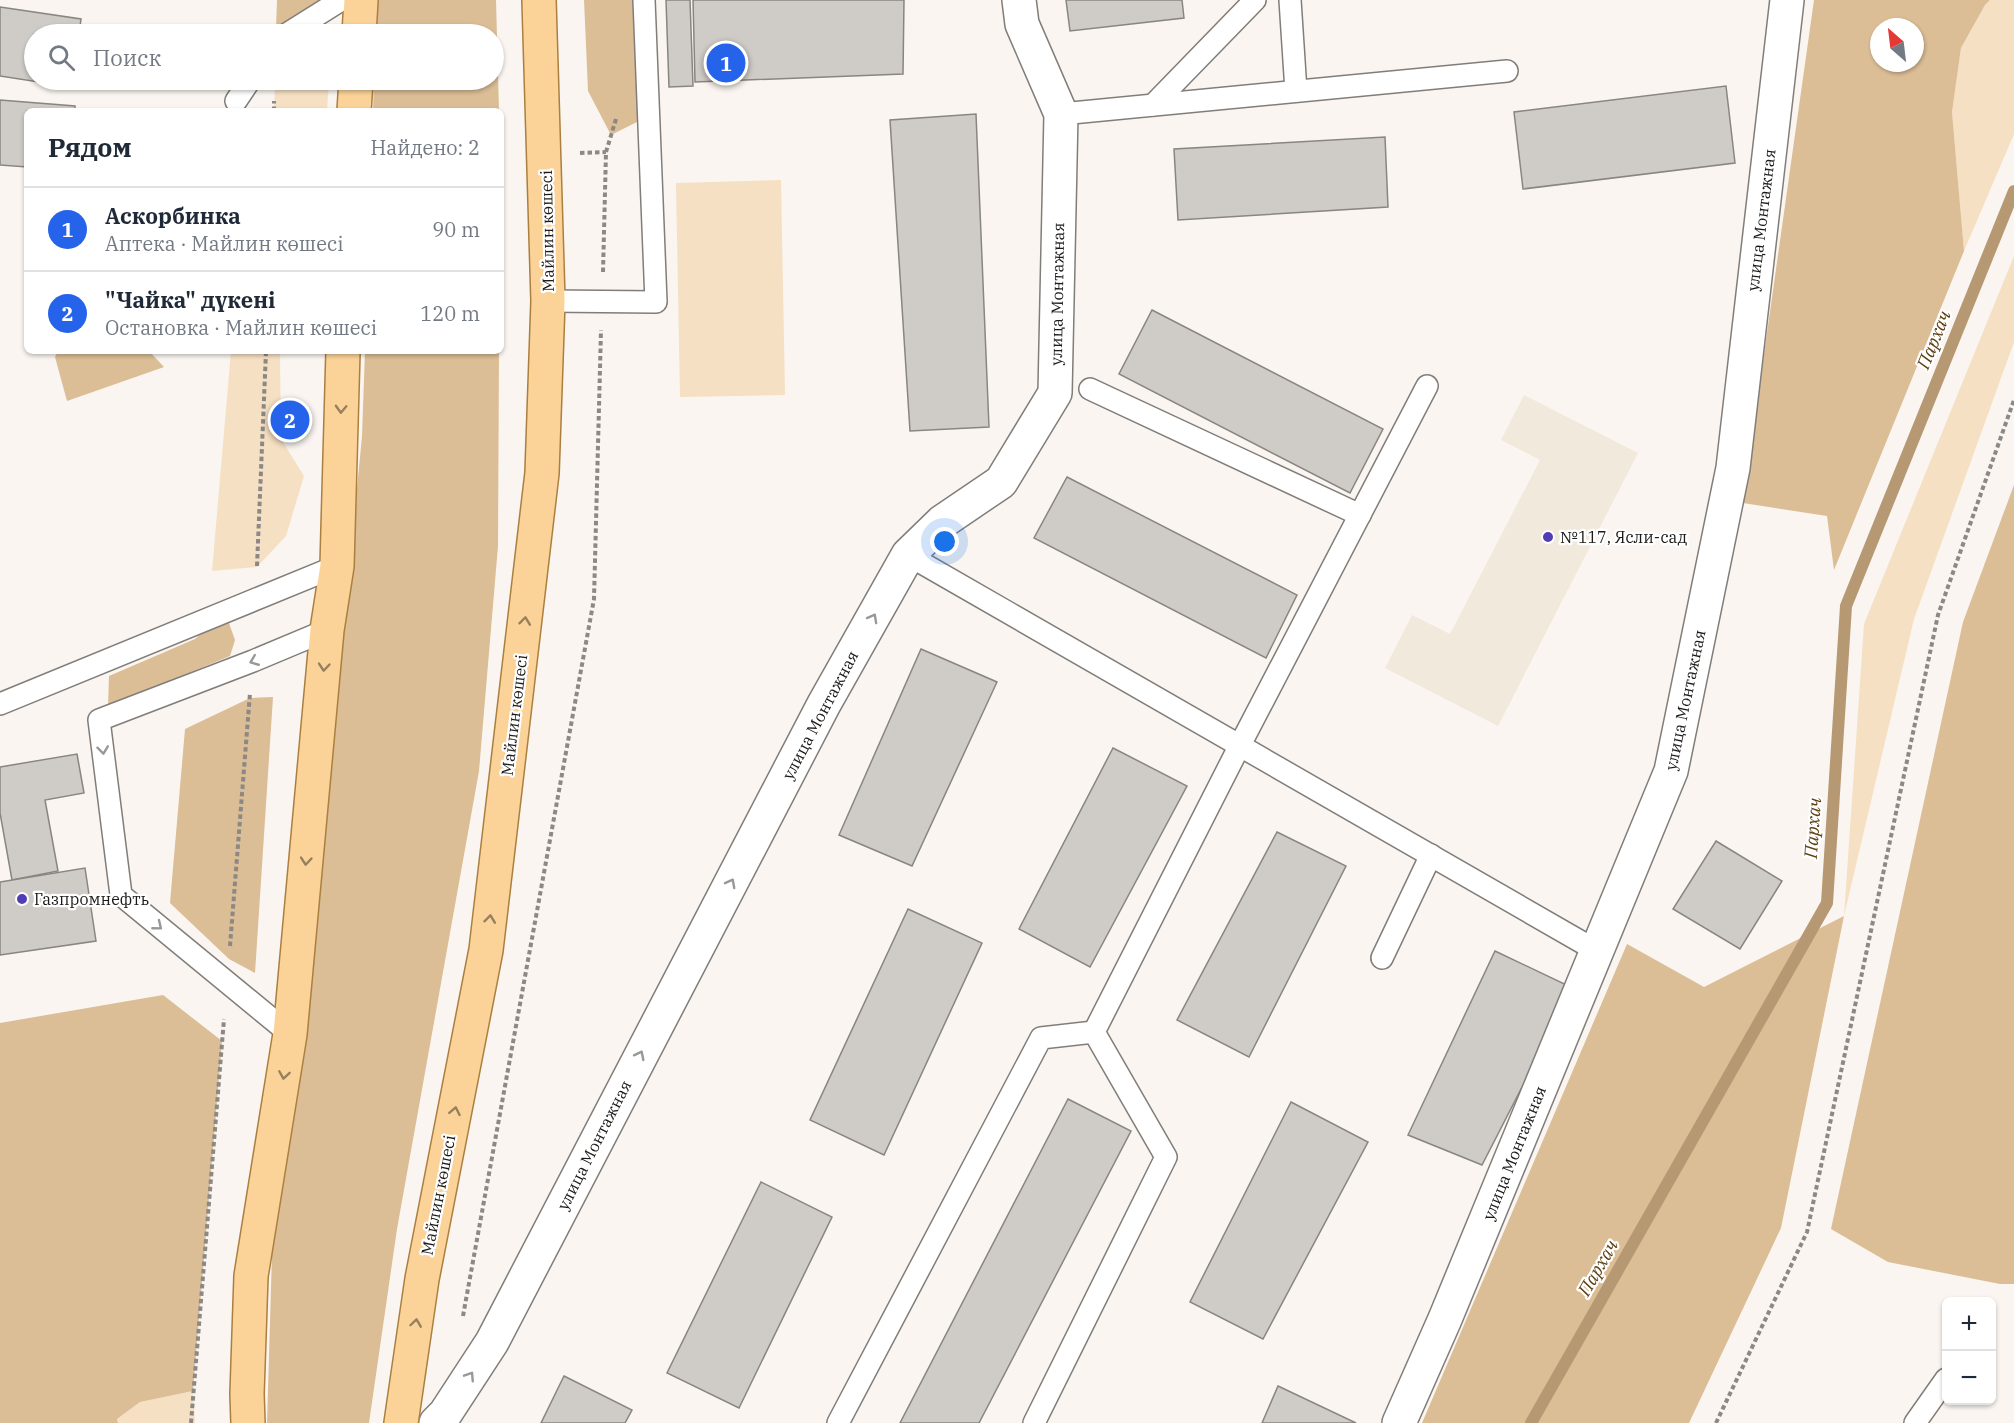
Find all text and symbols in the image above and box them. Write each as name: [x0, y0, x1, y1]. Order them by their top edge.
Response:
north arrow: [1870, 18, 1924, 72]
search box: [24, 24, 504, 90]
pin: 1: [706, 40, 746, 86]
icon: search: [45, 41, 78, 74]
text: Поиск: [93, 43, 161, 72]
text: Рядом: [48, 130, 132, 164]
text: Найдено: 2: [371, 134, 480, 161]
street label: улица Монтажная: [1742, 148, 1780, 292]
street label: Майлин көшесі: [536, 170, 558, 292]
text: Аскорбинка: [105, 201, 241, 230]
text: 1: [62, 216, 74, 243]
text: 90 m: [432, 216, 480, 243]
street label: улица Монтажная: [1046, 222, 1068, 366]
text: Аптека · Майлин көшесі: [105, 230, 344, 257]
text: "Чайка" дүкені: [105, 285, 275, 314]
text: 2: [62, 300, 74, 327]
text: 120 m: [420, 300, 480, 327]
water label: Пархач: [1911, 307, 1956, 373]
text: Остановка · Майлин көшесі: [105, 314, 377, 341]
pin: 2: [270, 398, 310, 442]
one-way arrow: [335, 405, 348, 414]
your location: [930, 527, 959, 556]
place label: №117, Ясли-сад: [1560, 527, 1687, 547]
marker: №117, Ясли-сад: [1541, 530, 1555, 544]
one-way arrow: [865, 614, 877, 624]
one-way arrow: [518, 617, 531, 626]
street label: улица Монтажная: [1660, 628, 1710, 772]
street label: улица Монтажная: [778, 647, 862, 783]
street label: Майлин көшесі: [497, 653, 531, 777]
one-way arrow: [249, 654, 260, 666]
one-way arrow: [318, 662, 331, 671]
one-way arrow: [96, 745, 109, 754]
water label: Пархач: [1799, 796, 1826, 860]
one-way arrow: [300, 856, 313, 865]
one-way arrow: [723, 878, 735, 889]
place label: Газпромнефть: [34, 889, 149, 909]
marker: Газпромнефть: [15, 892, 29, 906]
one-way arrow: [483, 915, 496, 924]
one-way arrow: [151, 919, 162, 930]
one-way arrow: [633, 1051, 644, 1062]
one-way arrow: [278, 1071, 290, 1080]
street label: улица Монтажная: [553, 1077, 635, 1213]
street label: улица Монтажная: [1478, 1083, 1550, 1223]
one-way arrow: [448, 1106, 461, 1116]
street label: Майлин көшесі: [417, 1133, 459, 1257]
water label: Пархач: [1572, 1235, 1623, 1301]
map controls: [1942, 1297, 1996, 1405]
button: +: [1942, 1297, 1996, 1351]
one-way arrow: [409, 1319, 421, 1328]
button: −: [1942, 1351, 1996, 1405]
one-way arrow: [463, 1372, 474, 1383]

